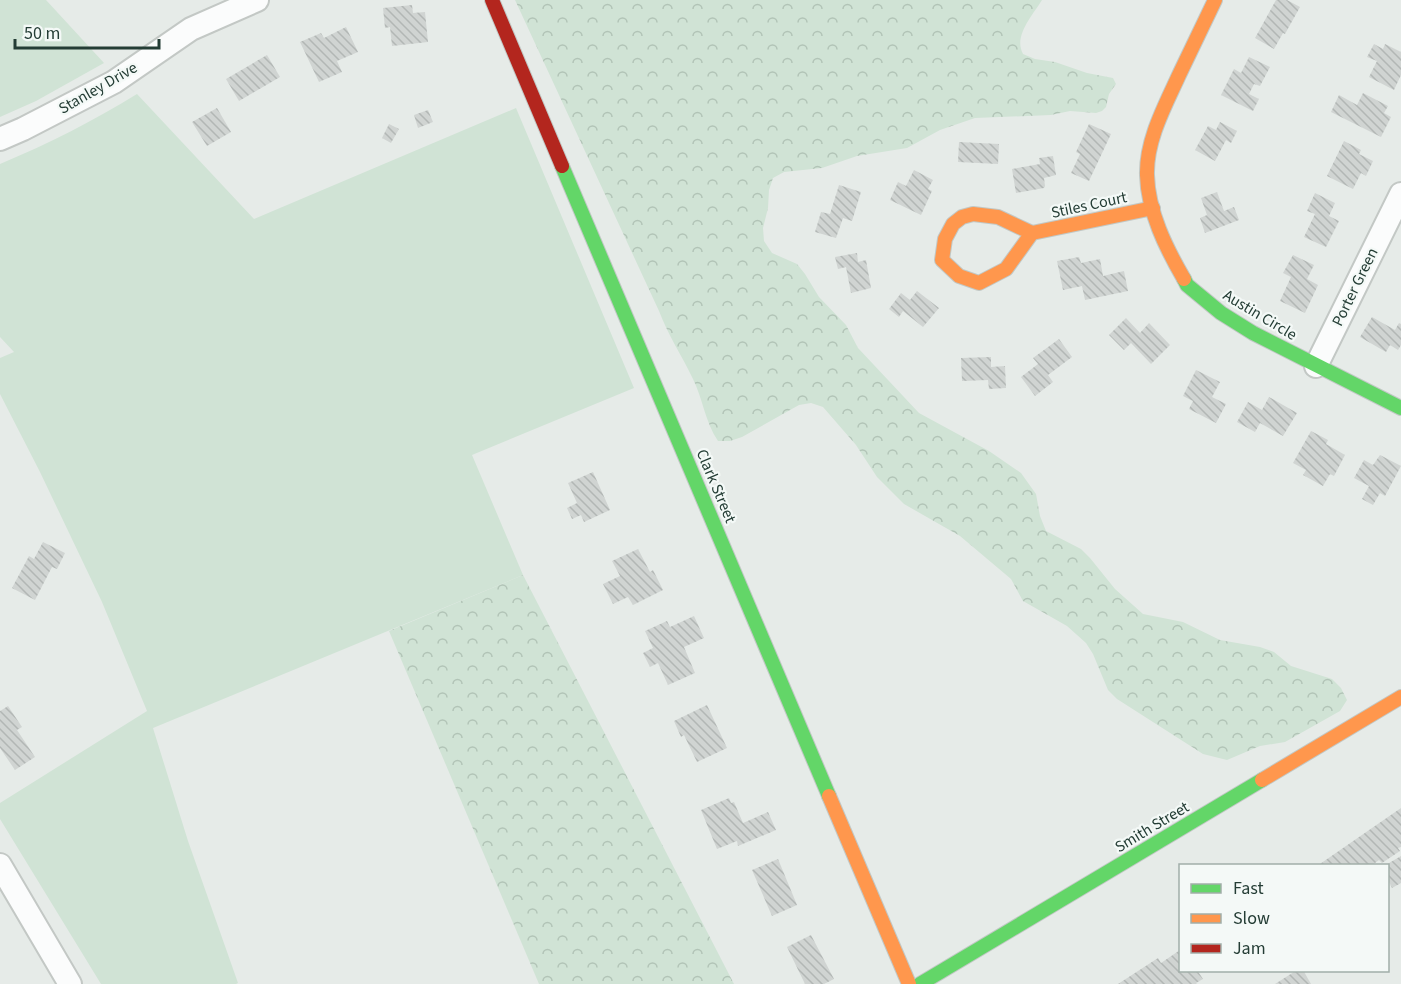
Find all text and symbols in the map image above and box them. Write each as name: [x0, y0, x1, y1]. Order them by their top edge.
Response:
scale bar: [15, 12, 159, 50]
text: 50 m: [24, 21, 60, 46]
street label: Stanley Drive: [55, 57, 141, 119]
street label: Stiles Court: [1049, 186, 1129, 224]
street label: Porter Green: [1327, 244, 1383, 330]
street label: Austin Circle: [1219, 284, 1301, 346]
street label: Clark Street: [691, 446, 742, 527]
street label: Smith Street: [1111, 796, 1194, 858]
legend: [1179, 864, 1389, 972]
text: Fast: [1233, 876, 1264, 901]
text: Slow: [1233, 906, 1270, 931]
text: Jam: [1233, 936, 1266, 961]

